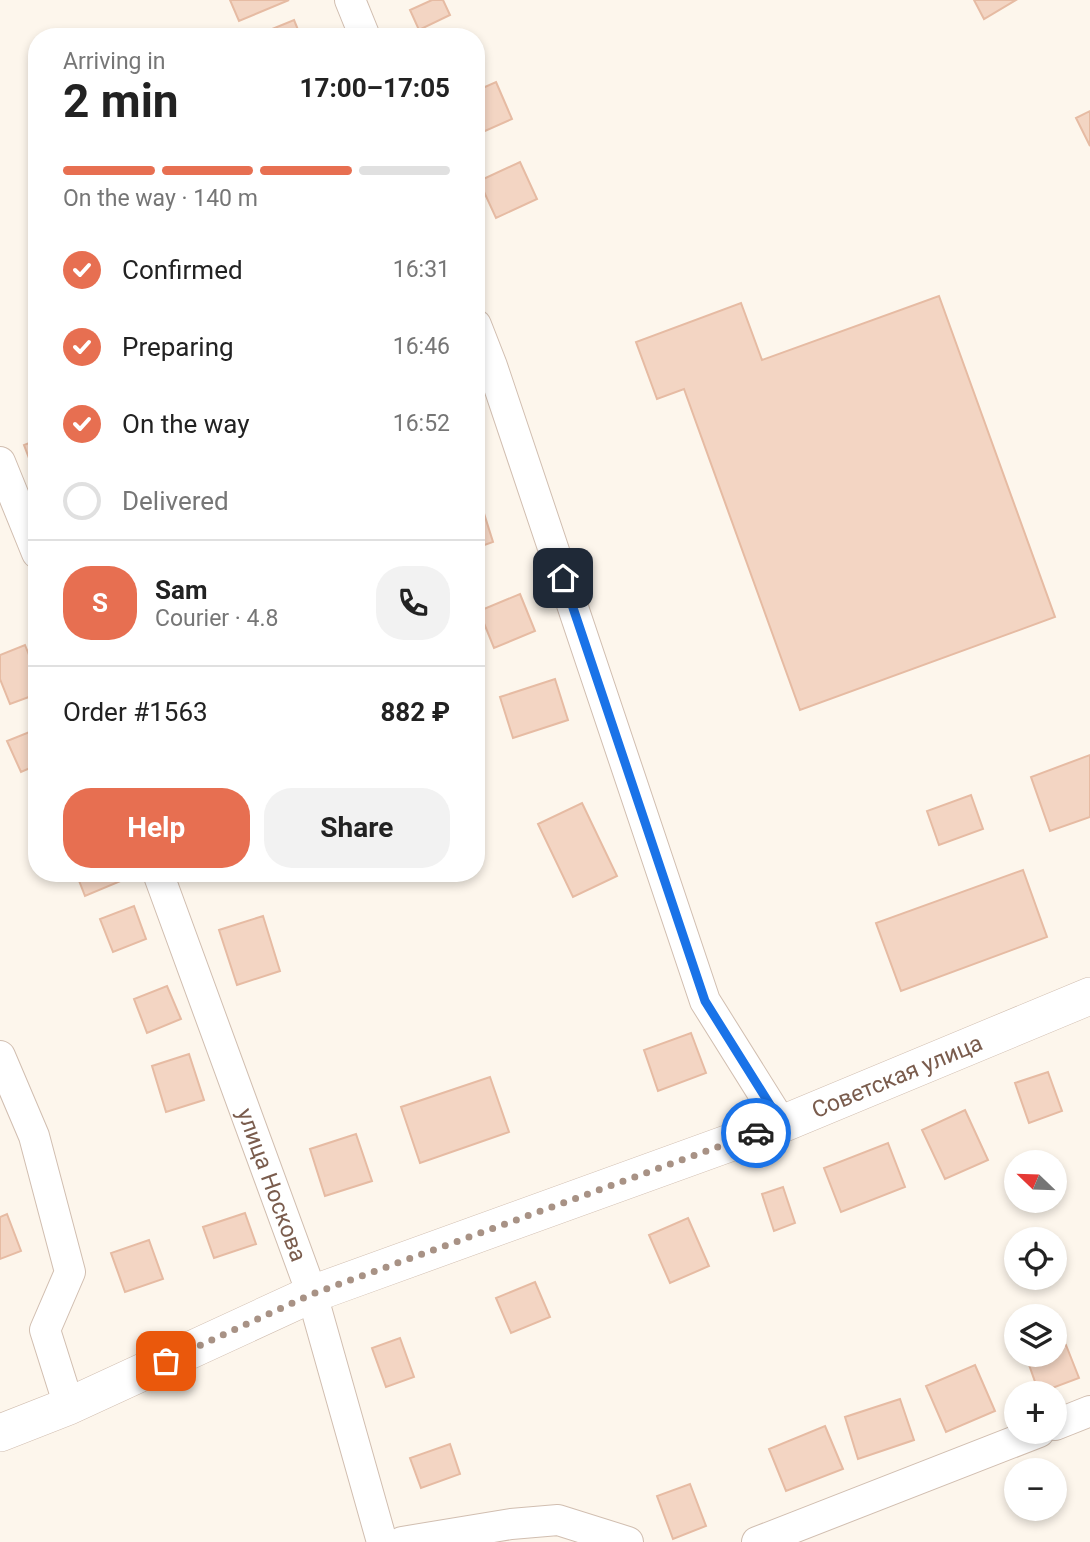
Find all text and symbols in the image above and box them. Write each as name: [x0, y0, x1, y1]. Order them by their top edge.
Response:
text: Arriving in: [63, 48, 166, 75]
text: 17:00–17:05: [300, 73, 450, 103]
text: 2 min: [63, 74, 179, 128]
text: On the way · 140 m: [63, 185, 258, 212]
icon: check: [63, 251, 101, 289]
text: Confirmed: [122, 255, 243, 285]
text: 16:31: [393, 256, 450, 283]
icon: check: [63, 328, 101, 366]
text: Preparing: [122, 332, 234, 362]
text: 16:46: [393, 333, 450, 360]
icon: check: [63, 405, 101, 443]
text: On the way: [122, 409, 250, 439]
text: 16:52: [393, 410, 450, 437]
text: Delivered: [122, 486, 229, 516]
pin: [533, 548, 593, 608]
icon: home: [544, 559, 582, 597]
button: phone: [376, 566, 450, 640]
text: Sam: [155, 575, 207, 605]
text: S: [92, 588, 108, 618]
text: Courier · 4.8: [155, 605, 278, 632]
text: Order #1563: [63, 697, 208, 727]
text: 882 ₽: [380, 697, 450, 727]
button: Help: [63, 788, 250, 868]
button: Share: [264, 788, 450, 868]
street label: Советская улица: [808, 1029, 986, 1124]
courier: [721, 1098, 791, 1168]
street label: улица Носкова: [231, 1105, 312, 1265]
icon: car: [737, 1114, 775, 1152]
north arrow: [1004, 1150, 1068, 1213]
map controls: [1004, 1150, 1067, 1521]
button: locate: [1004, 1227, 1067, 1290]
button: layers: [1004, 1304, 1067, 1367]
pin: [136, 1331, 196, 1391]
icon: bag: [147, 1342, 185, 1380]
button: +: [1004, 1381, 1067, 1444]
button: −: [1004, 1458, 1067, 1521]

